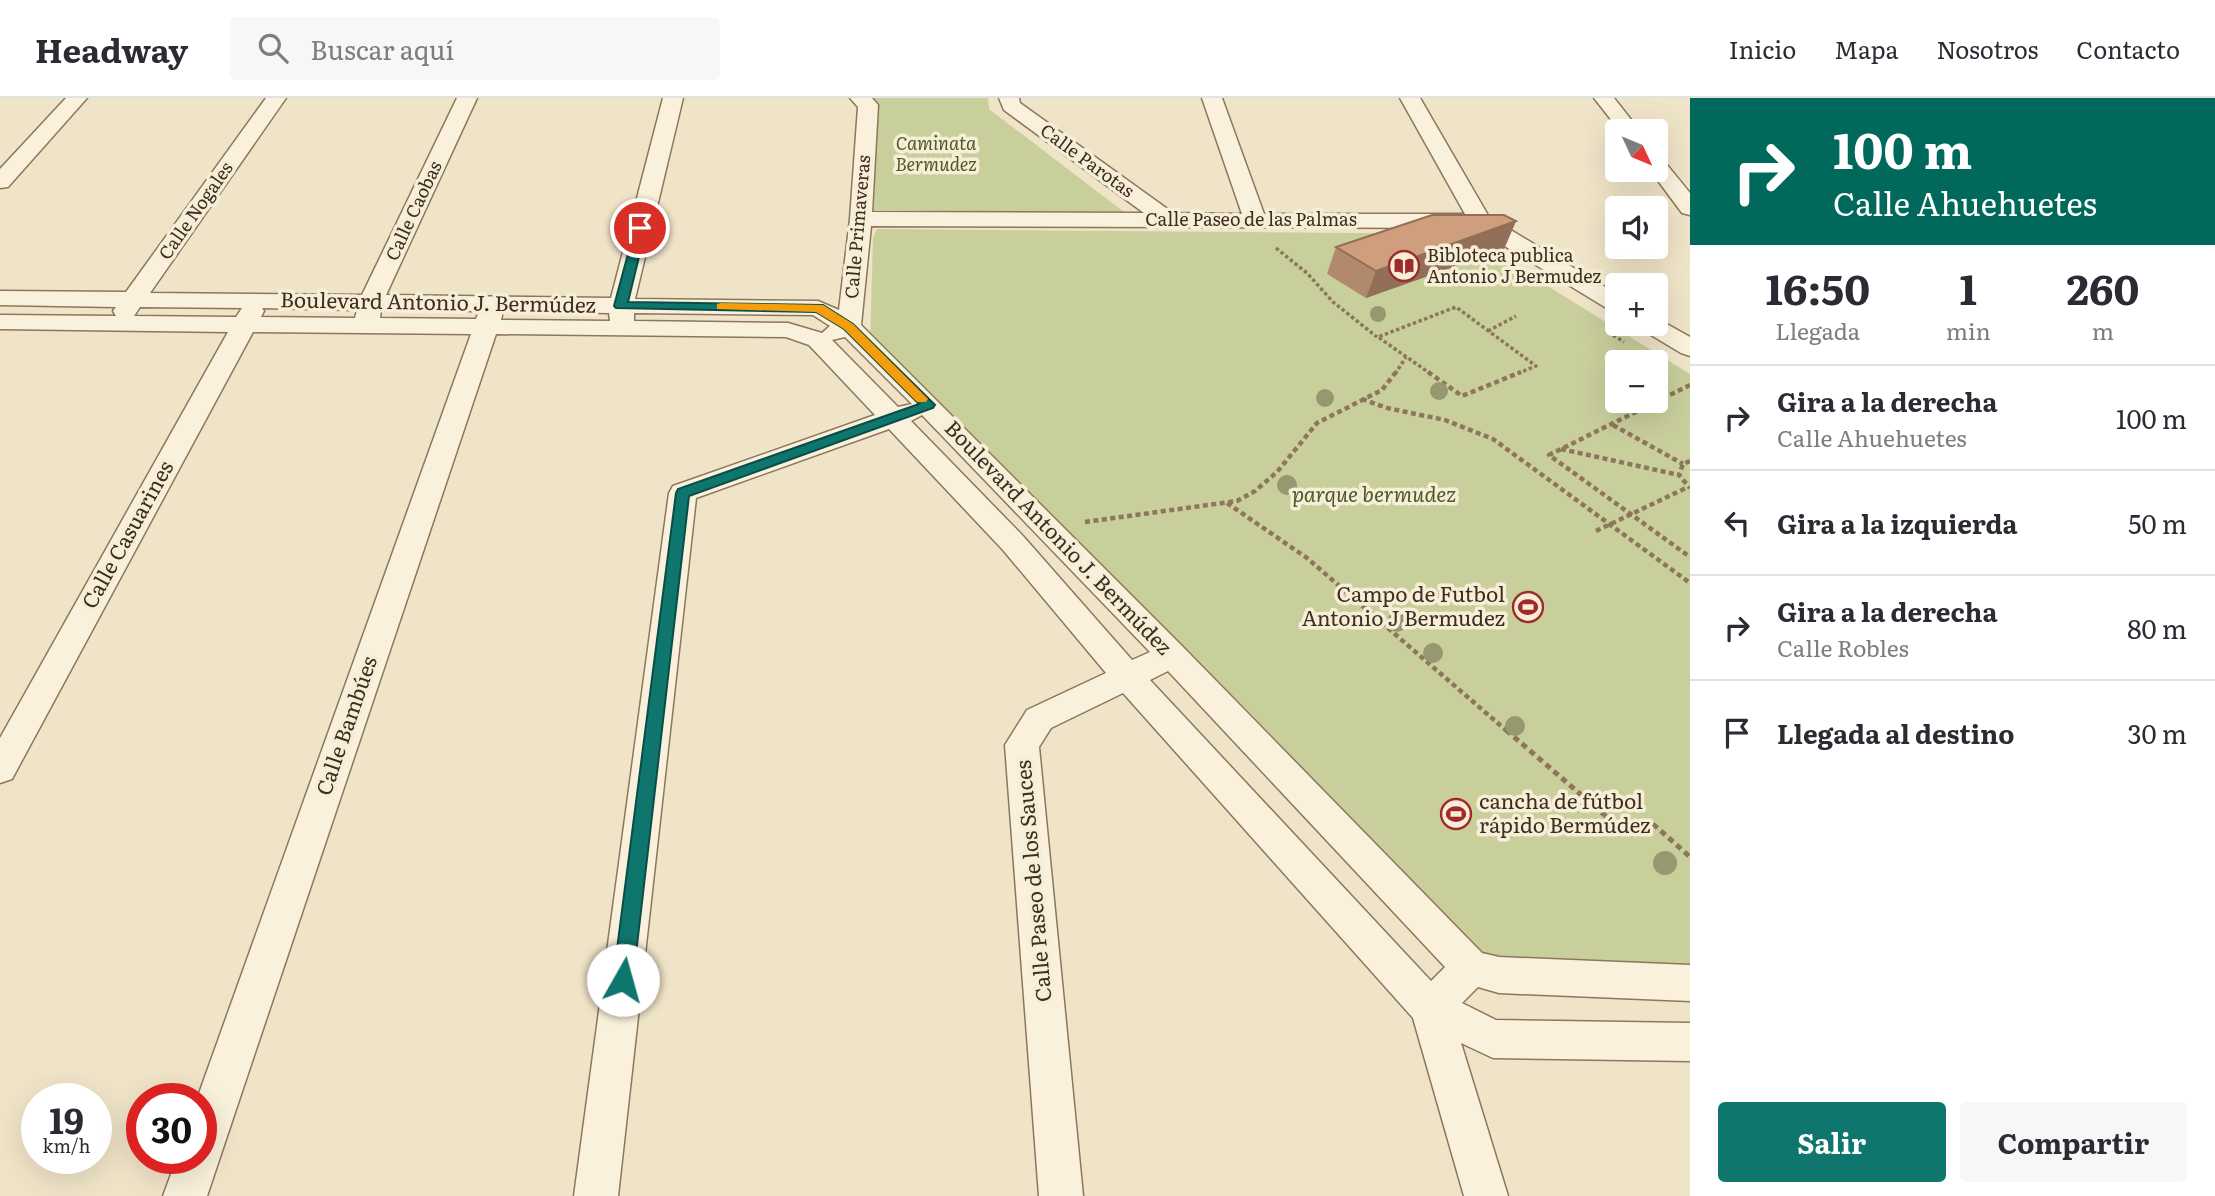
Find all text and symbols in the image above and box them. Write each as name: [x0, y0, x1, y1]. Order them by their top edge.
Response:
search box: [230, 17, 720, 80]
text: Headway: [35, 24, 188, 73]
icon: search: [254, 29, 292, 67]
text: Buscar aquí: [310, 29, 454, 68]
text: Inicio: [1729, 31, 1796, 66]
text: Mapa: [1834, 31, 1898, 66]
text: Nosotros: [1936, 31, 2038, 66]
text: Contacto: [2076, 31, 2180, 66]
text: 100 m: [1833, 111, 1972, 184]
street label: Calle Parotas: [1035, 116, 1141, 203]
north arrow: [1605, 119, 1668, 182]
map controls: [1605, 119, 1668, 413]
icon: right: [1718, 126, 1809, 217]
park label: Caminata Bermudez: [895, 129, 977, 177]
street label: Calle Primaveras: [837, 154, 876, 300]
street label: Calle Nogales: [151, 156, 239, 265]
street label: Calle Caobas: [378, 156, 448, 265]
text: Calle Ahuehuetes: [1833, 178, 2097, 226]
button: sound: [1605, 196, 1668, 259]
pin: [610, 198, 670, 258]
street label: Calle Paseo de las Palmas: [1145, 205, 1357, 232]
icon: arrive: [621, 209, 659, 247]
place label: Bibloteca publica Antonio J Bermudez: [1427, 241, 1602, 289]
library icon: Bibloteca publica Antonio J Bermudez: [1387, 249, 1421, 283]
text: 16:50: [1766, 256, 1870, 318]
text: 1: [1960, 256, 1977, 318]
text: 260: [2066, 256, 2139, 318]
button: +: [1605, 273, 1668, 336]
street label: Boulevard Antonio J. Bermúdez: [280, 282, 596, 319]
text: Llegada: [1775, 313, 1860, 347]
text: min: [1946, 313, 1991, 347]
text: m: [2092, 313, 2114, 347]
button: −: [1605, 350, 1668, 413]
text: Gira a la derecha: [1777, 381, 1997, 420]
text: 100 m: [2116, 398, 2187, 437]
icon: right: [1718, 399, 1756, 437]
street label: Boulevard Antonio J. Bermúdez: [939, 412, 1181, 661]
text: Calle Ahuehuetes: [1777, 420, 1967, 454]
street label: Calle Casuarines: [72, 454, 179, 613]
park label: parque bermudez: [1292, 477, 1456, 508]
text: Gira a la izquierda: [1777, 503, 2018, 542]
text: 50 m: [2128, 503, 2187, 542]
icon: left: [1718, 504, 1756, 542]
place label: Campo de Futbol Antonio J Bermudez: [1302, 577, 1505, 632]
sports icon: Campo de Futbol Antonio J Bermudez: [1511, 590, 1545, 624]
text: Gira a la derecha: [1777, 591, 1997, 630]
text: 80 m: [2127, 608, 2187, 647]
icon: right: [1718, 609, 1756, 647]
text: Calle Robles: [1777, 630, 1909, 664]
street label: Calle Bambúes: [306, 651, 383, 799]
text: Llegada al destino: [1777, 713, 2014, 752]
text: 30 m: [2127, 713, 2187, 752]
icon: arrive: [1718, 714, 1756, 752]
street label: Calle Paseo de los Sauces: [1005, 759, 1058, 1003]
place label: cancha de fútbol rápido Bermúdez: [1479, 784, 1650, 839]
sports icon: cancha de fútbol rápido Bermúdez: [1439, 797, 1473, 831]
position arrow: [586, 943, 660, 1017]
speed limit sign: 30: [126, 1083, 217, 1174]
text: 19: [49, 1093, 84, 1145]
button: Salir: [1718, 1102, 1946, 1182]
button: Compartir: [1960, 1102, 2187, 1182]
text: km/h: [43, 1132, 90, 1159]

